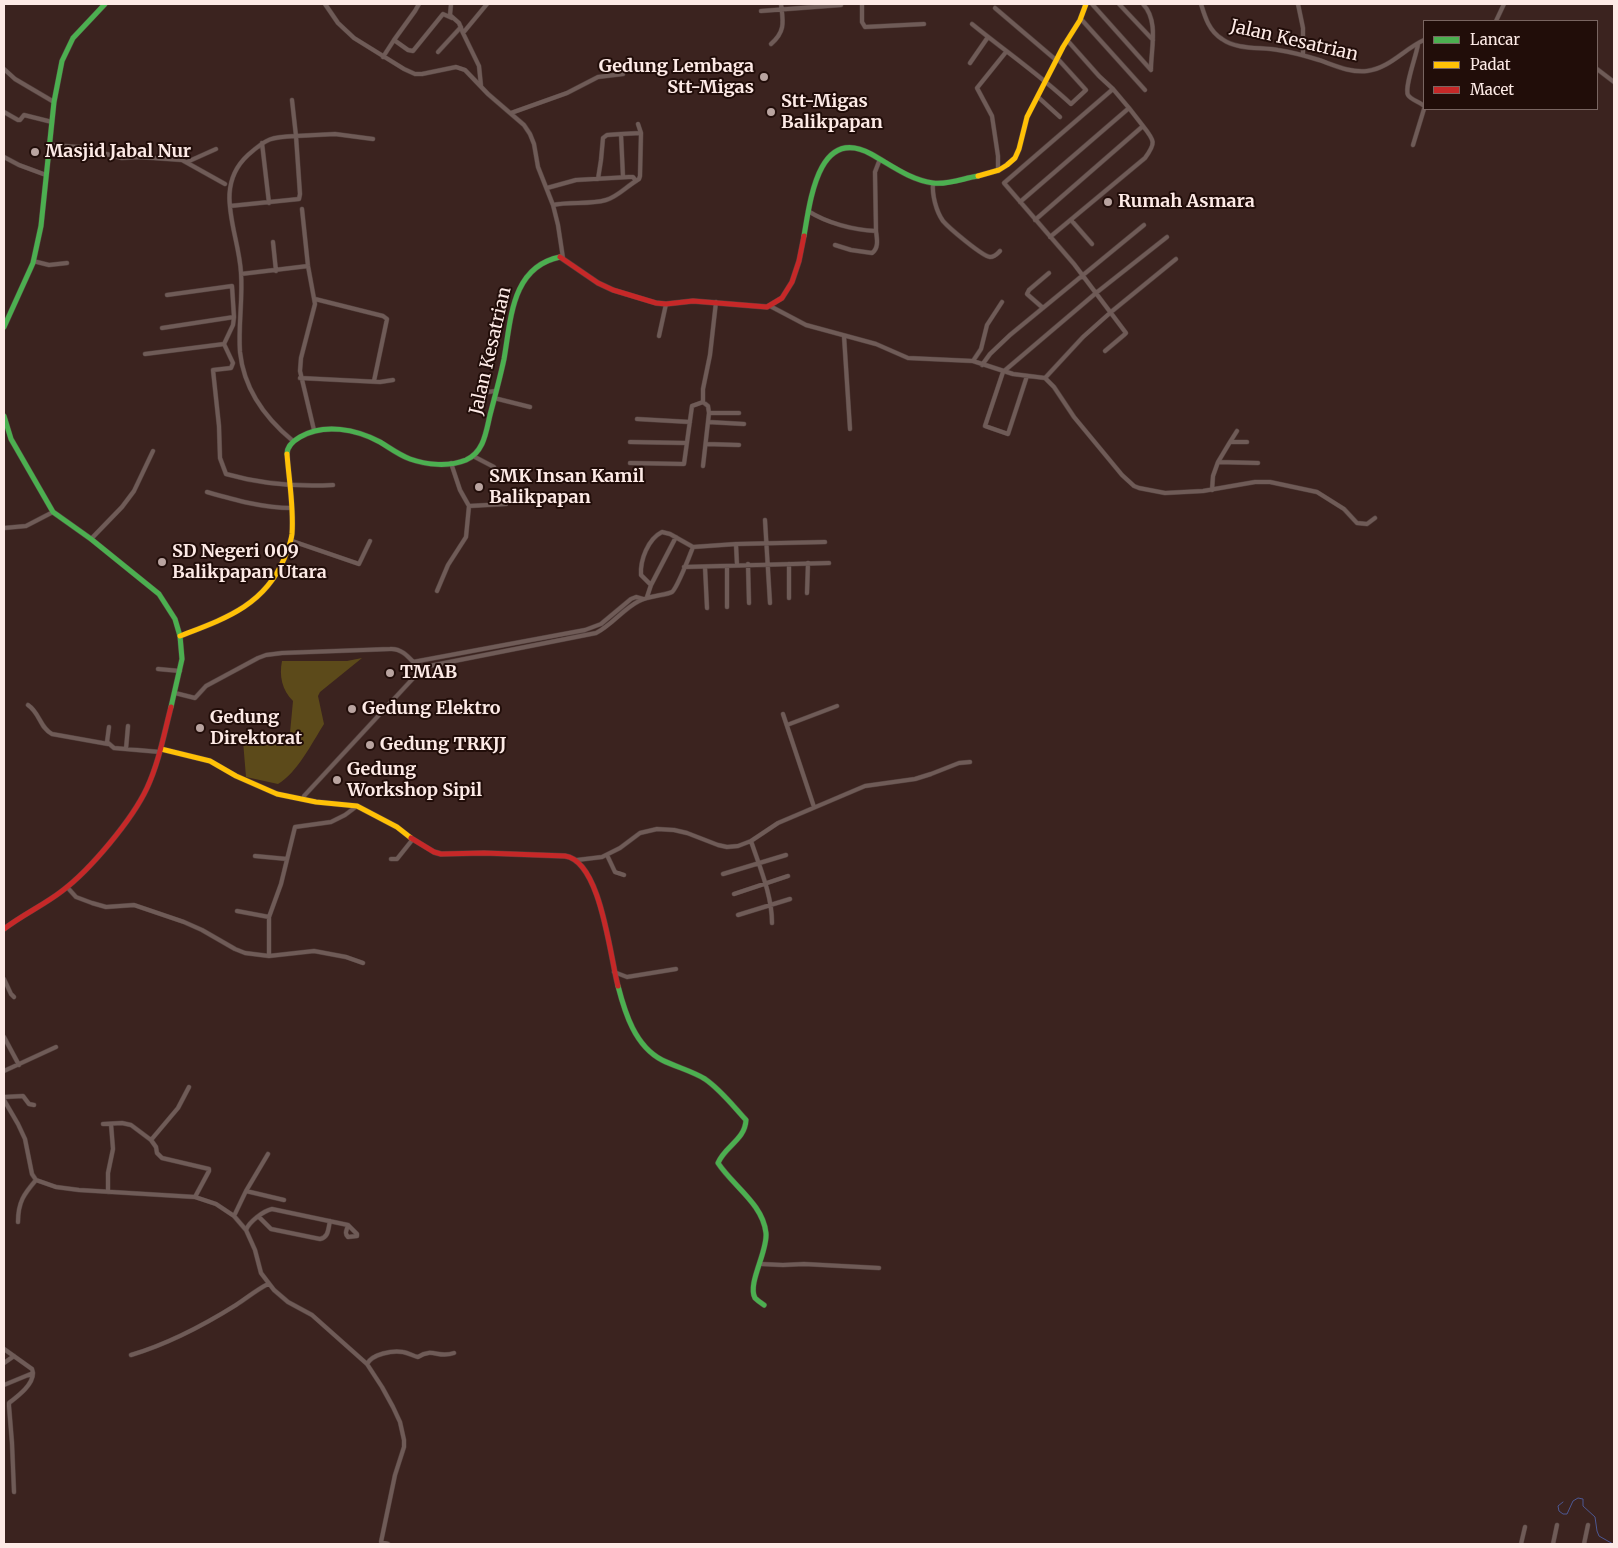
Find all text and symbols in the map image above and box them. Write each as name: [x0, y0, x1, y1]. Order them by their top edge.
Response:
street label: Jalan Kesatrian: [1228, 16, 1360, 66]
legend: [1423, 20, 1598, 110]
text: Lancar: [1470, 30, 1520, 49]
text: Padat: [1470, 55, 1510, 74]
place label: Gedung Lembaga Stt-Migas: [599, 56, 754, 98]
marker: Gedung Lembaga Stt-Migas: [758, 71, 770, 83]
text: Macet: [1470, 80, 1514, 99]
place label: Stt-Migas Balikpapan: [781, 91, 883, 134]
marker: Stt-Migas Balikpapan: [765, 106, 777, 118]
place label: Masjid Jabal Nur: [45, 141, 191, 163]
marker: Masjid Jabal Nur: [29, 146, 41, 158]
place label: Rumah Asmara: [1118, 191, 1255, 213]
marker: Rumah Asmara: [1102, 196, 1114, 208]
street label: Jalan Kesatrian: [466, 285, 516, 417]
place label: SMK Insan Kamil Balikpapan: [489, 466, 644, 508]
marker: SMK Insan Kamil Balikpapan: [473, 481, 485, 493]
place label: SD Negeri 009 Balikpapan Utara: [172, 541, 327, 584]
marker: SD Negeri 009 Balikpapan Utara: [156, 556, 168, 568]
place label: TMAB: [400, 662, 457, 684]
marker: TMAB: [384, 667, 396, 679]
place label: Gedung Elektro: [362, 698, 501, 720]
marker: Gedung Elektro: [346, 703, 358, 715]
place label: Gedung Direktorat: [210, 707, 302, 750]
marker: Gedung Direktorat: [194, 722, 206, 734]
place label: Gedung TRKJJ: [380, 734, 507, 756]
marker: Gedung TRKJJ: [364, 739, 376, 751]
place label: Gedung Workshop Sipil: [347, 759, 482, 802]
marker: Gedung Workshop Sipil: [331, 774, 343, 786]

